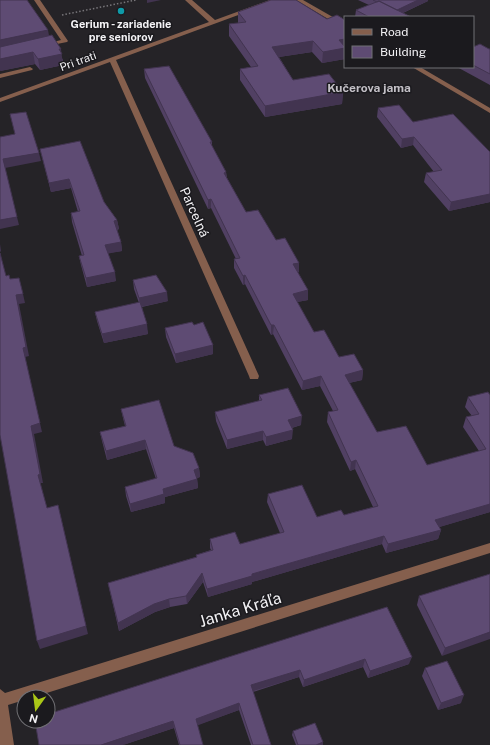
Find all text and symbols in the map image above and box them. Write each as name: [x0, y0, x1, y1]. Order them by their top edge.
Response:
marker: Gerium - zariadenie pre seniorov: [116, 6, 126, 16]
legend: [344, 16, 474, 68]
place label: Gerium - zariadenie pre seniorov: [71, 18, 171, 43]
text: Road: [380, 25, 408, 39]
text: Building: [380, 45, 426, 59]
street label: Pri trati: [58, 49, 98, 73]
district label: Kučerova jama: [327, 81, 411, 95]
street label: Parcelná: [177, 185, 212, 240]
street label: Janka Kráľa: [197, 588, 284, 631]
north arrow: [16, 689, 56, 729]
text: N: [28, 712, 39, 726]

